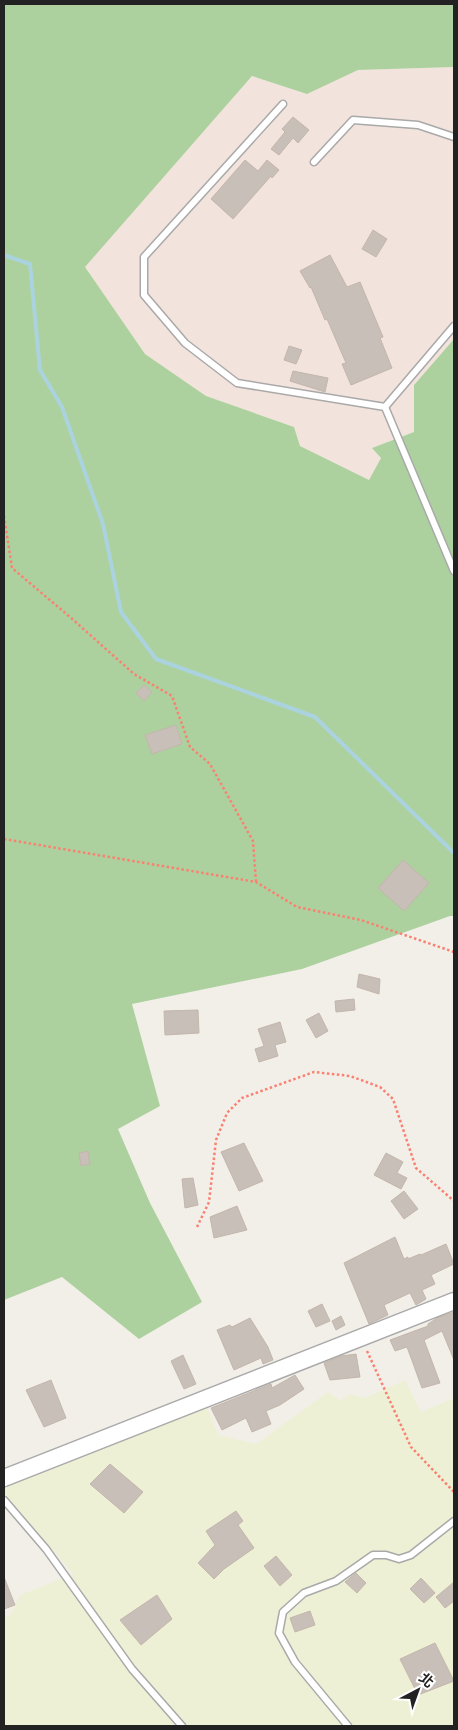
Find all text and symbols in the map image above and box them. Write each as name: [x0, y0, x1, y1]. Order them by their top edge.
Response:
north arrow: [393, 1665, 443, 1715]
text: 北: [416, 1669, 438, 1691]

